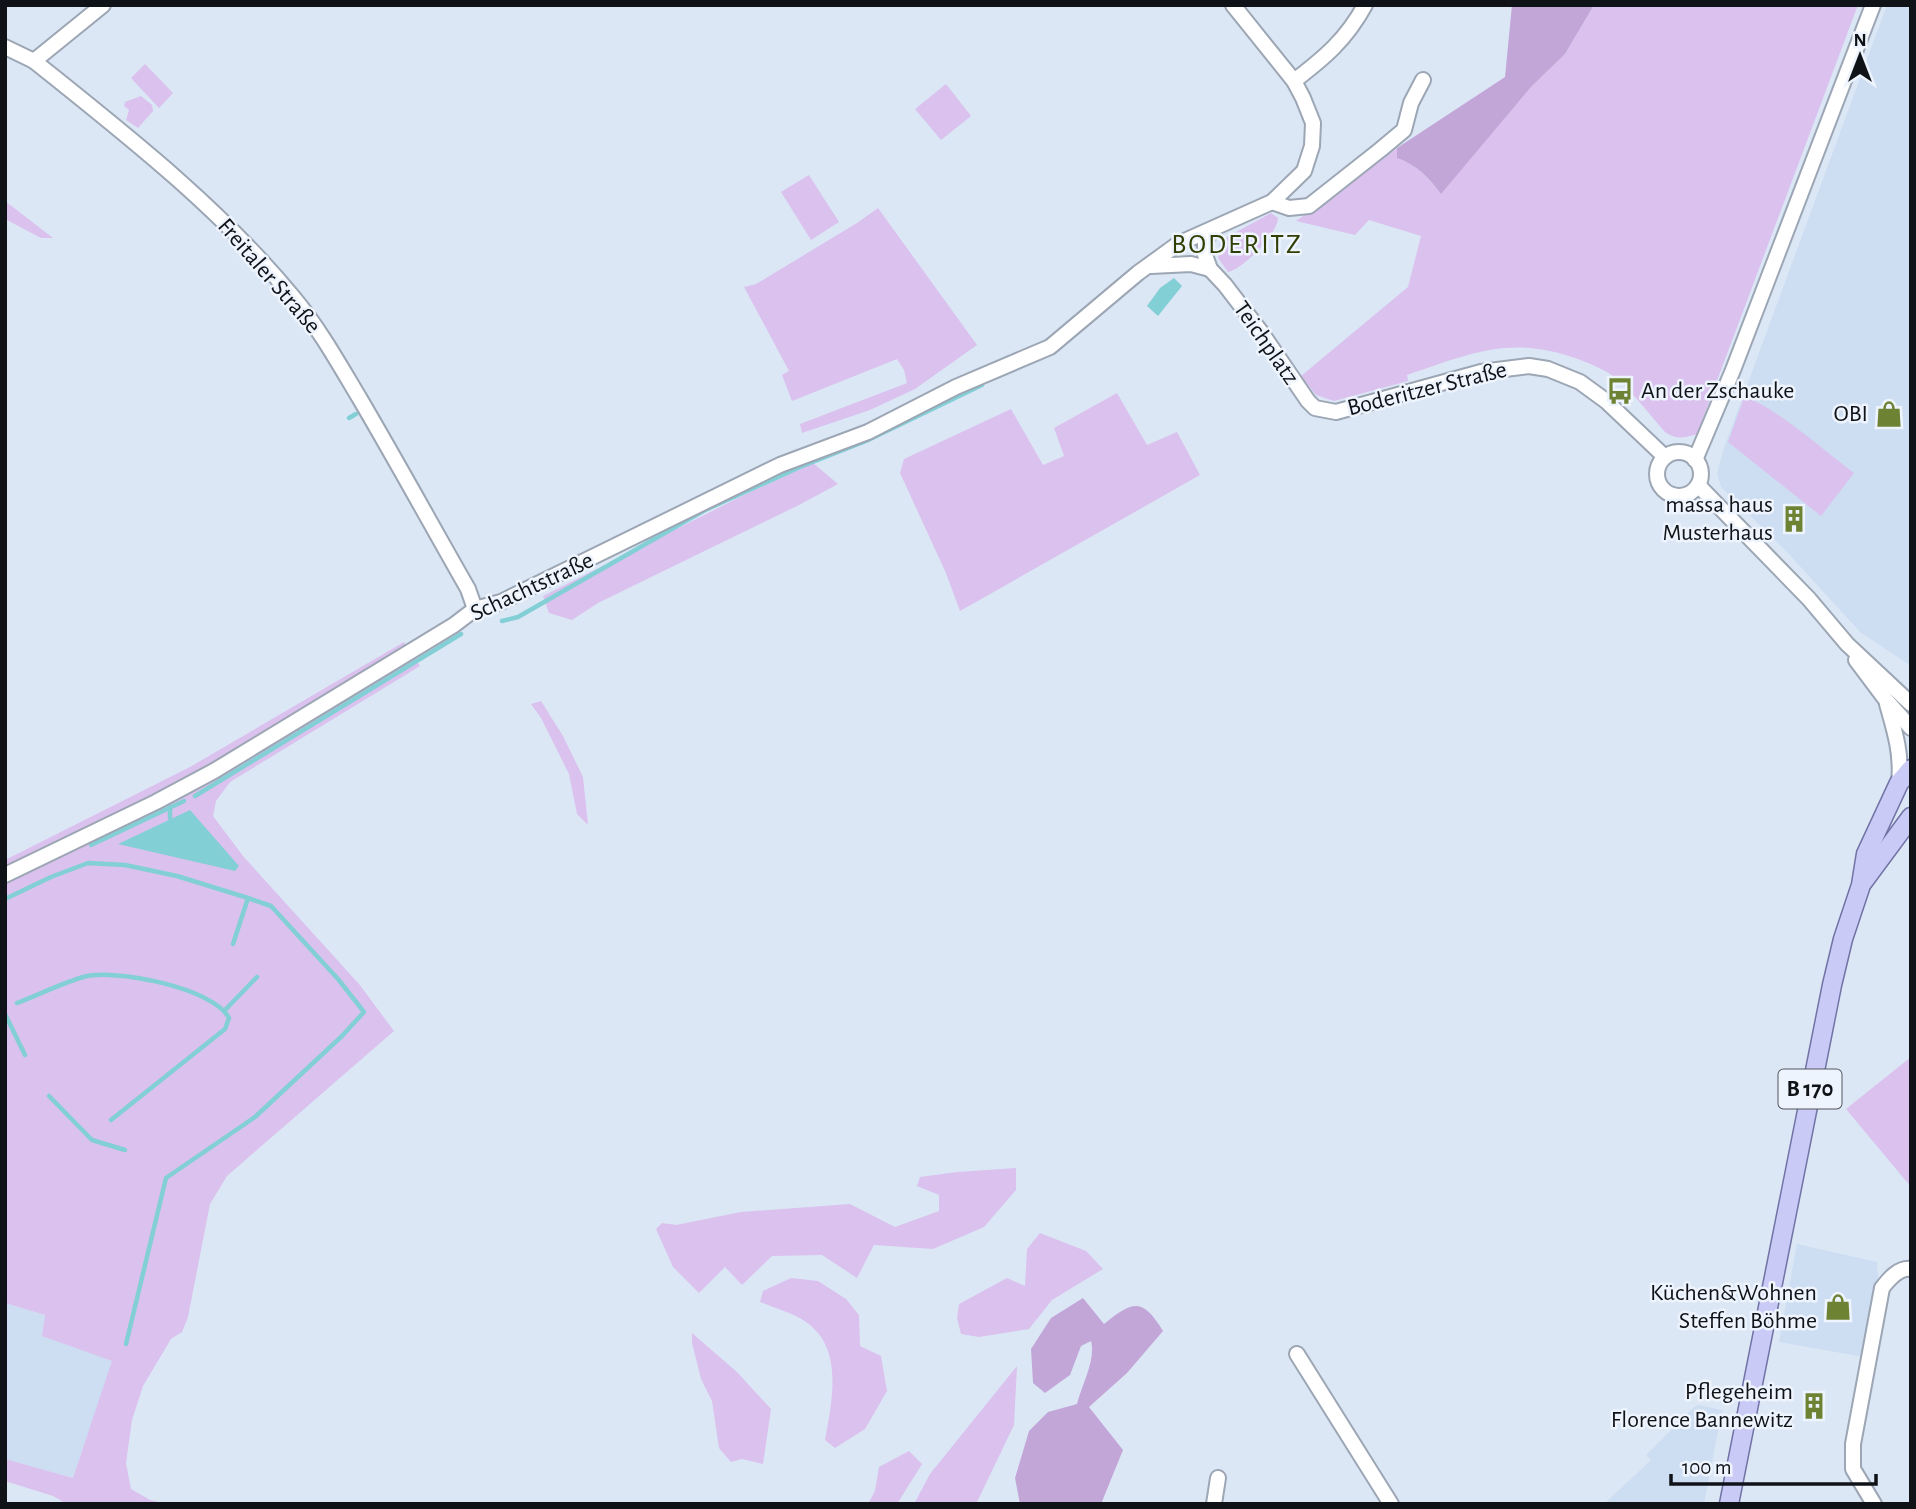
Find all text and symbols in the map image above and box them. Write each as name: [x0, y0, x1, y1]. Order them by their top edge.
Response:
north arrow: [1825, 21, 1895, 91]
text: N: [1853, 31, 1867, 50]
street label: Freitaler Straße: [213, 214, 325, 338]
district label: BODERITZ: [1171, 231, 1303, 259]
street label: Teichplatz: [1229, 297, 1303, 389]
street label: Boderitzer Straße: [1345, 358, 1509, 420]
bus stop icon: An der Zschauke: [1605, 376, 1635, 406]
place label: An der Zschauke: [1641, 379, 1794, 403]
shop icon: OBI: [1874, 399, 1904, 429]
place label: OBI: [1833, 402, 1868, 426]
place label: massa haus Musterhaus: [1663, 493, 1773, 545]
building icon: massa haus Musterhaus: [1779, 504, 1809, 534]
street label: Schachtstraße: [467, 548, 597, 626]
road number: B 170: [1778, 1070, 1842, 1108]
place label: Küchen&Wohnen Steffen Böhme: [1650, 1281, 1817, 1333]
shop icon: Küchen&Wohnen Steffen Böhme: [1823, 1292, 1853, 1322]
place label: Pflegeheim Florence Bannewitz: [1611, 1380, 1793, 1432]
building icon: Pflegeheim Florence Bannewitz: [1799, 1391, 1829, 1421]
scale bar: [1671, 1442, 1876, 1486]
text: 100 m: [1682, 1457, 1732, 1478]

